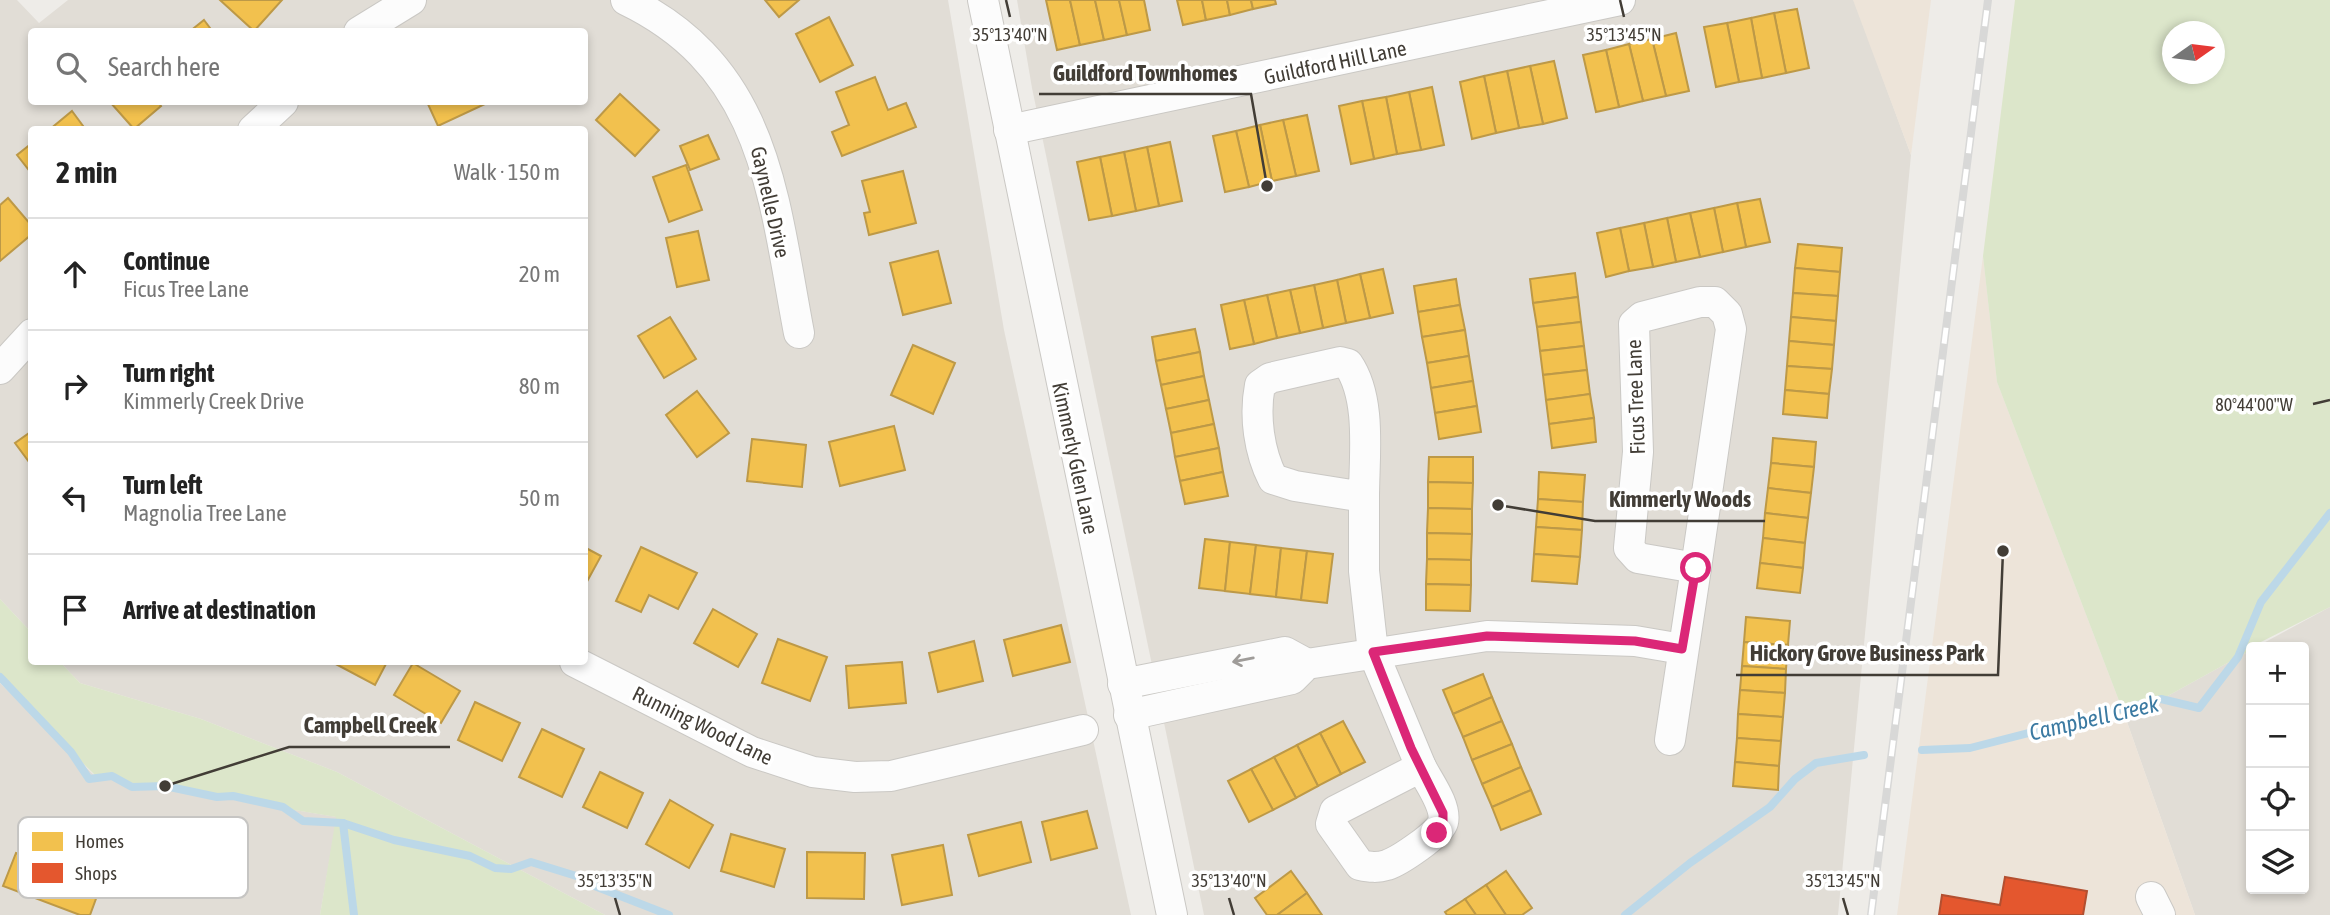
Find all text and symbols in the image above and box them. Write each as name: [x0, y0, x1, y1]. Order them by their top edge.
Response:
north arrow: [2162, 21, 2225, 84]
text: 35°13'40"N: [972, 24, 1048, 45]
text: 35°13'45"N: [1586, 24, 1662, 45]
search box: [28, 28, 588, 105]
street label: Guildford Hill Lane: [1262, 35, 1408, 89]
icon: search: [52, 48, 90, 86]
callout: Guildford Townhomes: [1039, 50, 1251, 94]
text: Search here: [108, 52, 220, 82]
text: Guildford Townhomes: [1053, 60, 1237, 86]
street label: Gaynelle Drive: [747, 144, 795, 260]
text: 2 min: [56, 155, 117, 189]
text: Walk · 150 m: [454, 159, 560, 185]
text: Continue: [123, 246, 210, 276]
icon: ahead: [56, 255, 94, 293]
text: 20 m: [519, 261, 560, 287]
text: Ficus Tree Lane: [123, 276, 249, 302]
street label: Ficus Tree Lane: [1621, 339, 1649, 455]
text: Turn right: [123, 358, 214, 388]
icon: right: [56, 367, 94, 405]
text: 80 m: [519, 373, 560, 399]
street label: Kimmerly Glen Lane: [1048, 380, 1104, 536]
text: Kimmerly Creek Drive: [123, 388, 304, 414]
text: 80°44'00"W: [2215, 394, 2293, 415]
text: Turn left: [123, 470, 203, 500]
callout: Kimmerly Woods: [1595, 477, 1765, 521]
icon: left: [56, 479, 94, 517]
text: 50 m: [519, 485, 560, 511]
text: Kimmerly Woods: [1609, 486, 1751, 512]
text: Magnolia Tree Lane: [123, 500, 287, 526]
route start: [1680, 552, 1711, 583]
icon: arrive: [56, 591, 94, 629]
text: Arrive at destination: [123, 595, 316, 625]
callout: Hickory Grove Business Park: [1736, 631, 1998, 675]
text: Hickory Grove Business Park: [1750, 640, 1985, 666]
map controls: [2246, 642, 2309, 894]
button: +: [2246, 642, 2309, 705]
one-way arrow: [1232, 654, 1255, 667]
street label: Running Wood Lane: [629, 681, 777, 769]
water label: Campbell Creek: [2027, 690, 2162, 746]
callout: Campbell Creek: [289, 703, 450, 747]
button: −: [2246, 705, 2309, 768]
text: Campbell Creek: [303, 712, 437, 738]
button: locate: [2246, 768, 2309, 831]
legend: [18, 817, 248, 898]
route end: [1421, 817, 1452, 848]
text: Homes: [75, 830, 124, 852]
button: layers: [2246, 831, 2309, 894]
text: Shops: [75, 862, 117, 884]
text: 35°13'35"N: [577, 870, 653, 891]
text: 35°13'40"N: [1191, 870, 1267, 891]
text: 35°13'45"N: [1805, 870, 1881, 891]

